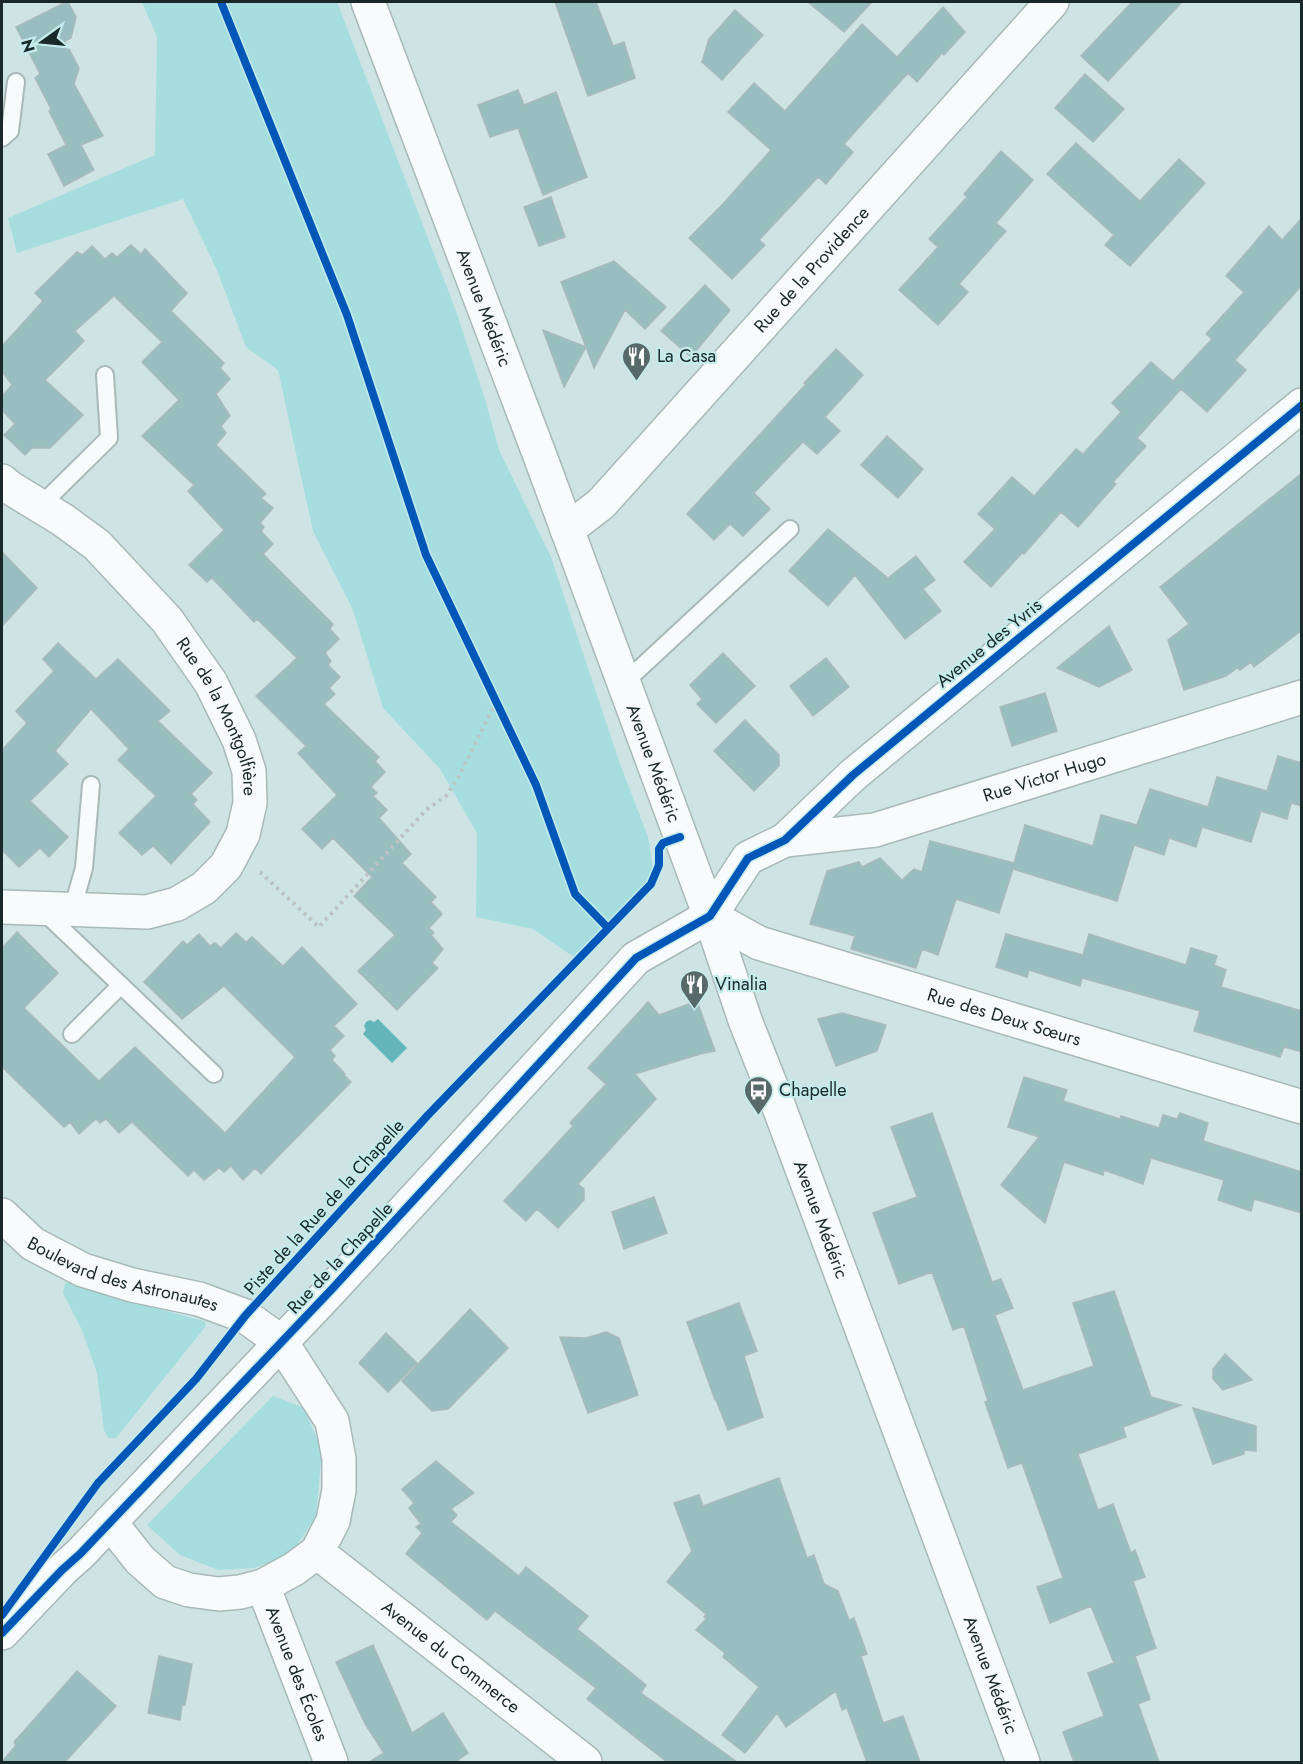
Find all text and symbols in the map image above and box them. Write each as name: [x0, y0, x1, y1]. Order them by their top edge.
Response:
north arrow: [12, 12, 72, 72]
text: N: [15, 37, 41, 55]
street label: Rue de la Providence: [748, 201, 875, 338]
street label: Avenue Médéric: [450, 245, 518, 371]
restaurant icon: La Casa: [620, 340, 652, 382]
place label: La Casa: [657, 343, 716, 369]
street label: Avenue des Yvris: [931, 592, 1047, 694]
street label: Rue de la Montgolfière: [170, 632, 263, 796]
street label: Avenue Médéric: [620, 700, 687, 826]
street label: Rue Victor Hugo: [980, 746, 1109, 809]
restaurant icon: Vinalia: [678, 968, 710, 1010]
place label: Vinalia: [715, 971, 767, 997]
street label: Rue des Deux Sœurs: [924, 982, 1084, 1053]
bus stop icon: Chapelle: [742, 1074, 774, 1116]
place label: Chapelle: [779, 1077, 847, 1103]
street label: Piste de la Rue de la Chapelle: [239, 1115, 409, 1299]
street label: Avenue Médéric: [787, 1157, 855, 1282]
street label: Rue de la Chapelle: [283, 1198, 397, 1318]
street label: Boulevard des Astronautes: [23, 1230, 222, 1318]
street label: Avenue du Commerce: [376, 1594, 526, 1720]
street label: Avenue des Écoles: [259, 1602, 335, 1745]
street label: Avenue Médéric: [957, 1612, 1024, 1738]

